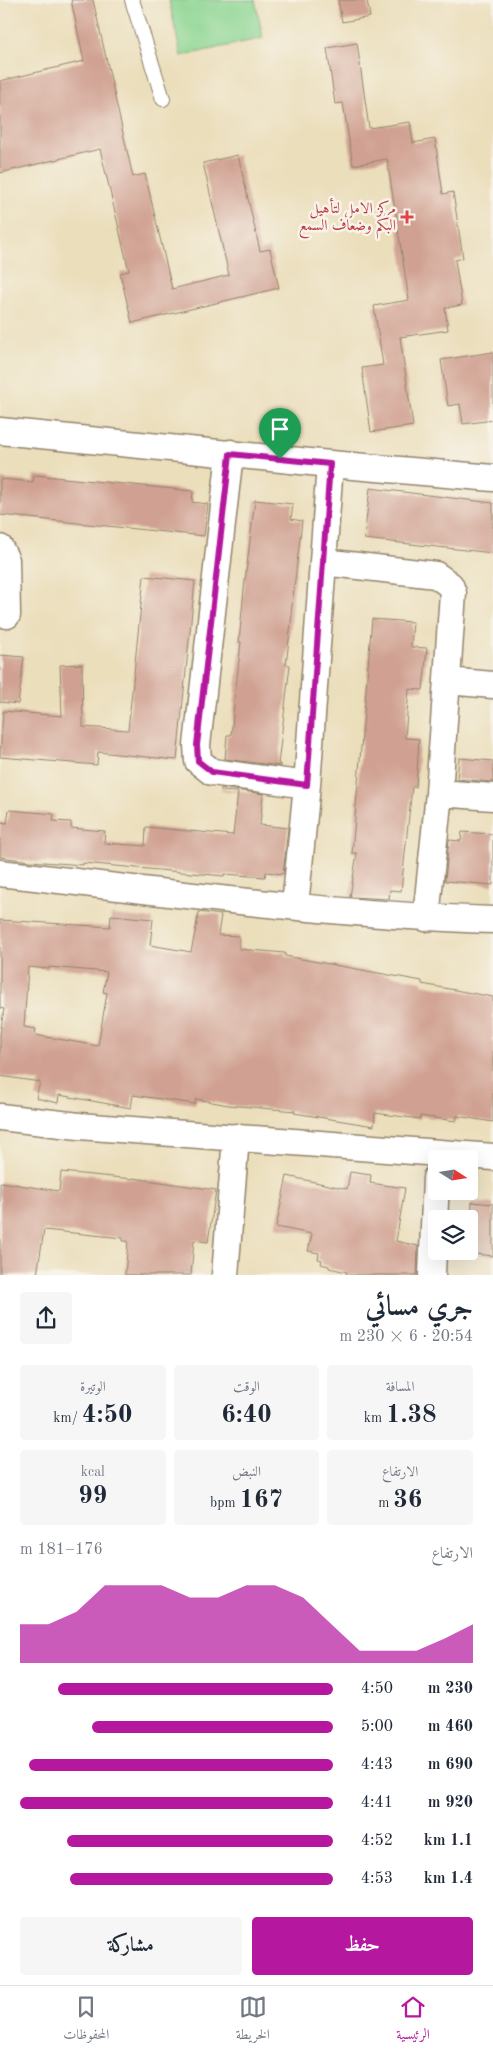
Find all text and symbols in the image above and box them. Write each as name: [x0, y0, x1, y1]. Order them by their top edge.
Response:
place label: مركز الامل لتأهيل البكم وضعاف السمع: [299, 197, 396, 239]
marker: مركز الامل لتأهيل البكم وضعاف السمع: [400, 210, 414, 224]
pin: [259, 408, 301, 459]
icon: arrive: [266, 415, 294, 443]
north arrow: [428, 1150, 478, 1200]
map controls: [428, 1150, 478, 1260]
button: layers: [428, 1210, 478, 1260]
button: share: [20, 1292, 72, 1344]
text: جري مسائي: [365, 1294, 473, 1322]
text: 20:54 · 6 × 230 m: [340, 1329, 473, 1345]
text: الوتيرة: [80, 1380, 106, 1394]
text: الوقت: [233, 1380, 260, 1394]
text: المسافة: [386, 1380, 414, 1394]
text: 4:50: [82, 1403, 132, 1428]
text: 6:40: [221, 1403, 272, 1428]
text: 1.38: [386, 1403, 437, 1428]
text: /km: [53, 1411, 82, 1425]
text: km: [364, 1411, 386, 1425]
text: kcal: [81, 1465, 105, 1479]
text: النبض: [232, 1465, 261, 1479]
text: الارتفاع: [382, 1465, 418, 1479]
text: 99: [78, 1484, 107, 1509]
text: 167: [239, 1488, 283, 1513]
text: 36: [393, 1488, 422, 1513]
text: bpm: [210, 1496, 239, 1510]
text: m: [378, 1496, 393, 1510]
text: 176–181 m: [20, 1542, 103, 1558]
text: الارتفاع: [431, 1546, 473, 1562]
text: 4:50: [361, 1681, 393, 1697]
text: 230 m: [428, 1681, 473, 1697]
text: 5:00: [361, 1719, 393, 1735]
text: 460 m: [428, 1719, 473, 1735]
text: 4:43: [361, 1757, 393, 1773]
text: 690 m: [428, 1757, 473, 1773]
text: 4:41: [361, 1795, 393, 1811]
text: 920 m: [428, 1795, 473, 1811]
text: 4:52: [361, 1833, 393, 1849]
text: 1.1 km: [424, 1833, 473, 1849]
text: 4:53: [361, 1871, 393, 1887]
text: 1.4 km: [424, 1871, 473, 1887]
button: مشاركة: [20, 1917, 242, 1975]
button: حفظ: [252, 1917, 473, 1975]
tab: المحفوظات: [63, 1993, 109, 2048]
tab: الخريطة: [236, 1993, 270, 2048]
tab: الرئيسية: [396, 1993, 430, 2048]

